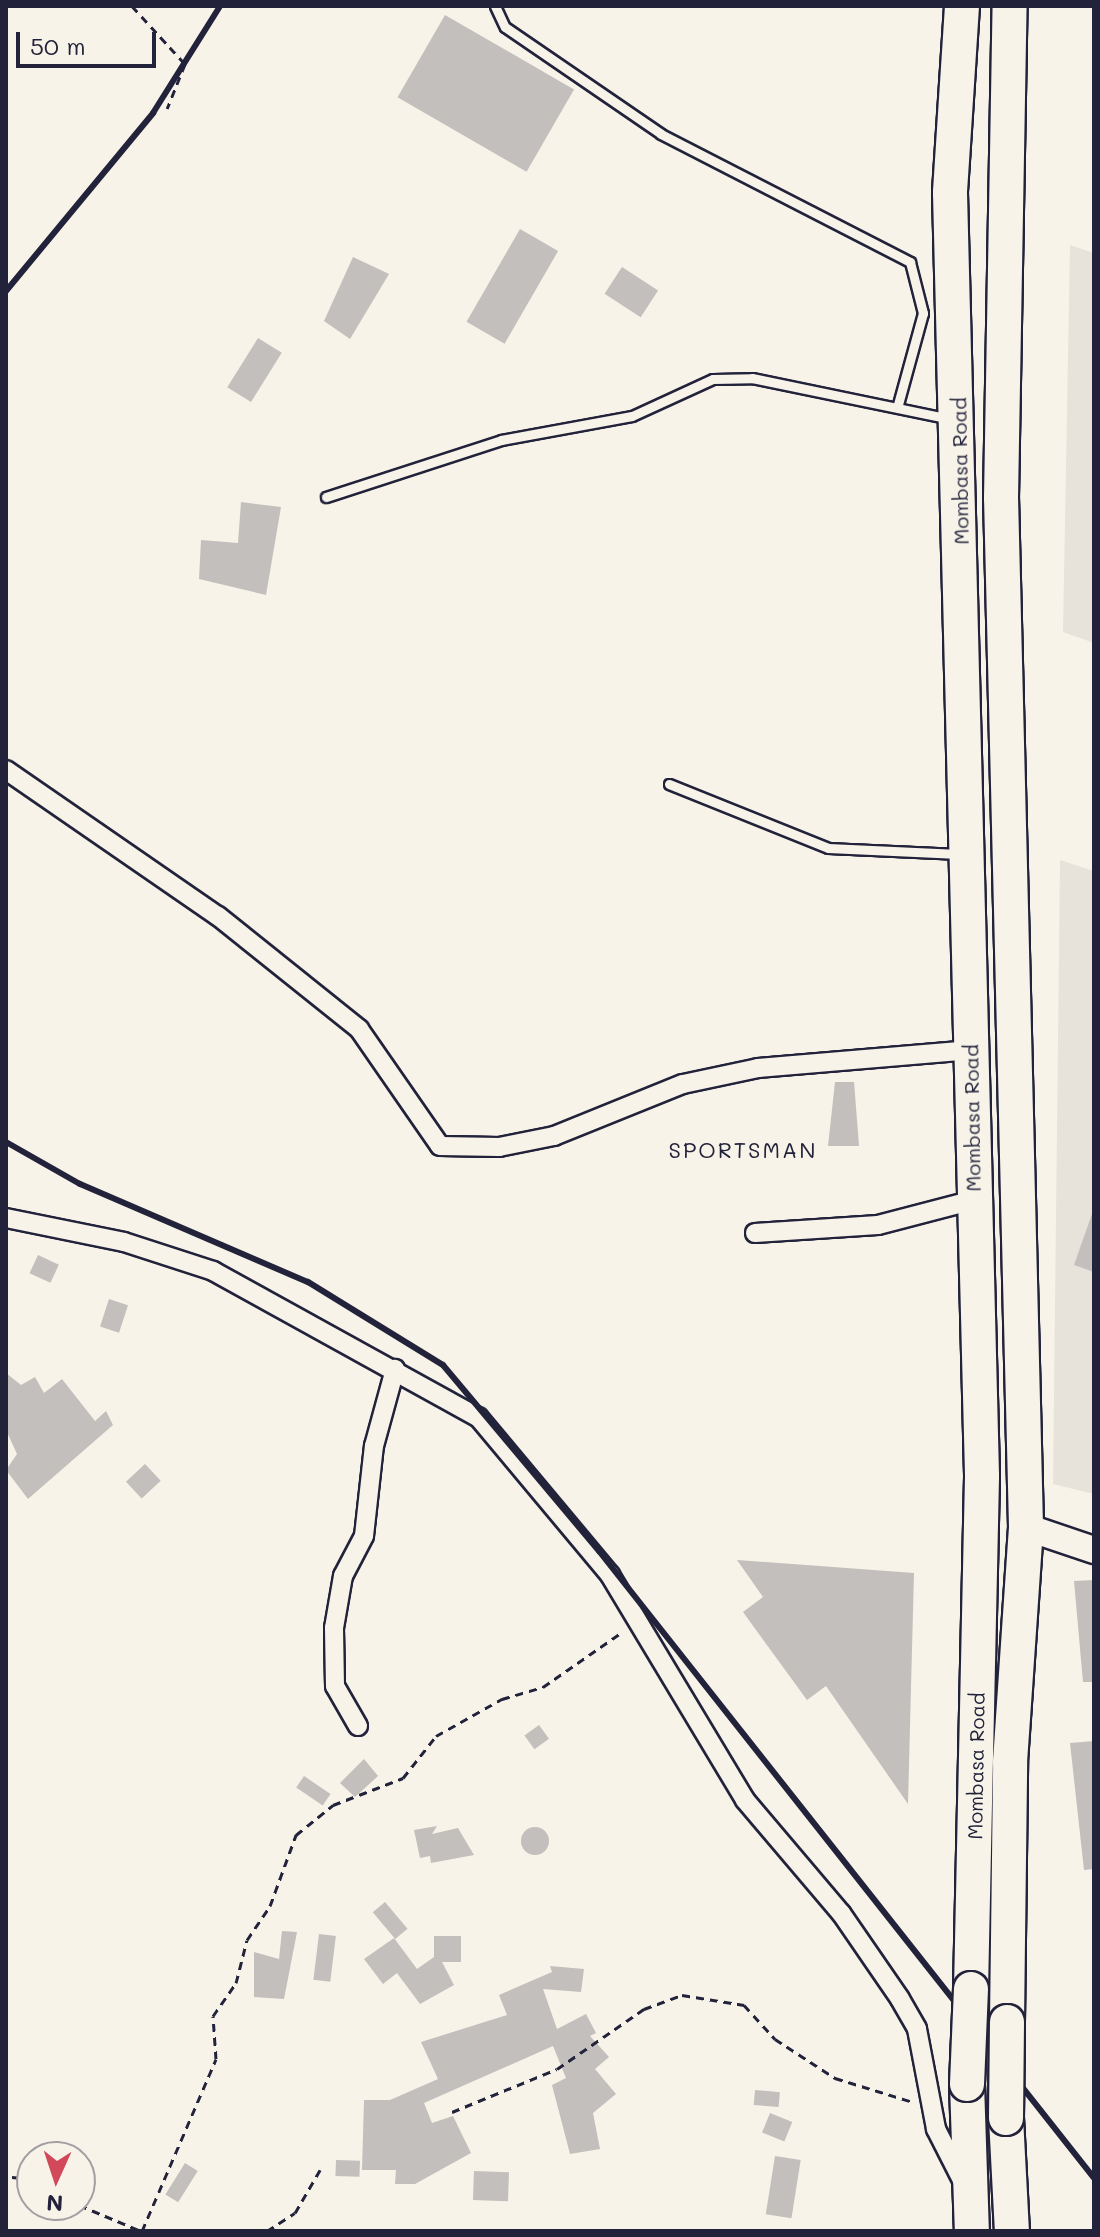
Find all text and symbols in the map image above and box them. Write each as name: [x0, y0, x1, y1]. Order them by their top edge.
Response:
scale bar: [20, 16, 160, 66]
text: 50 m: [30, 30, 86, 61]
street label: Mombasa Road: [947, 397, 973, 545]
street label: Mombasa Road: [959, 1044, 985, 1192]
district label: SPORTSMAN: [669, 1137, 817, 1163]
street label: Mombasa Road: [963, 1692, 989, 1840]
north arrow: [16, 2141, 96, 2221]
text: N: [46, 2189, 64, 2218]

